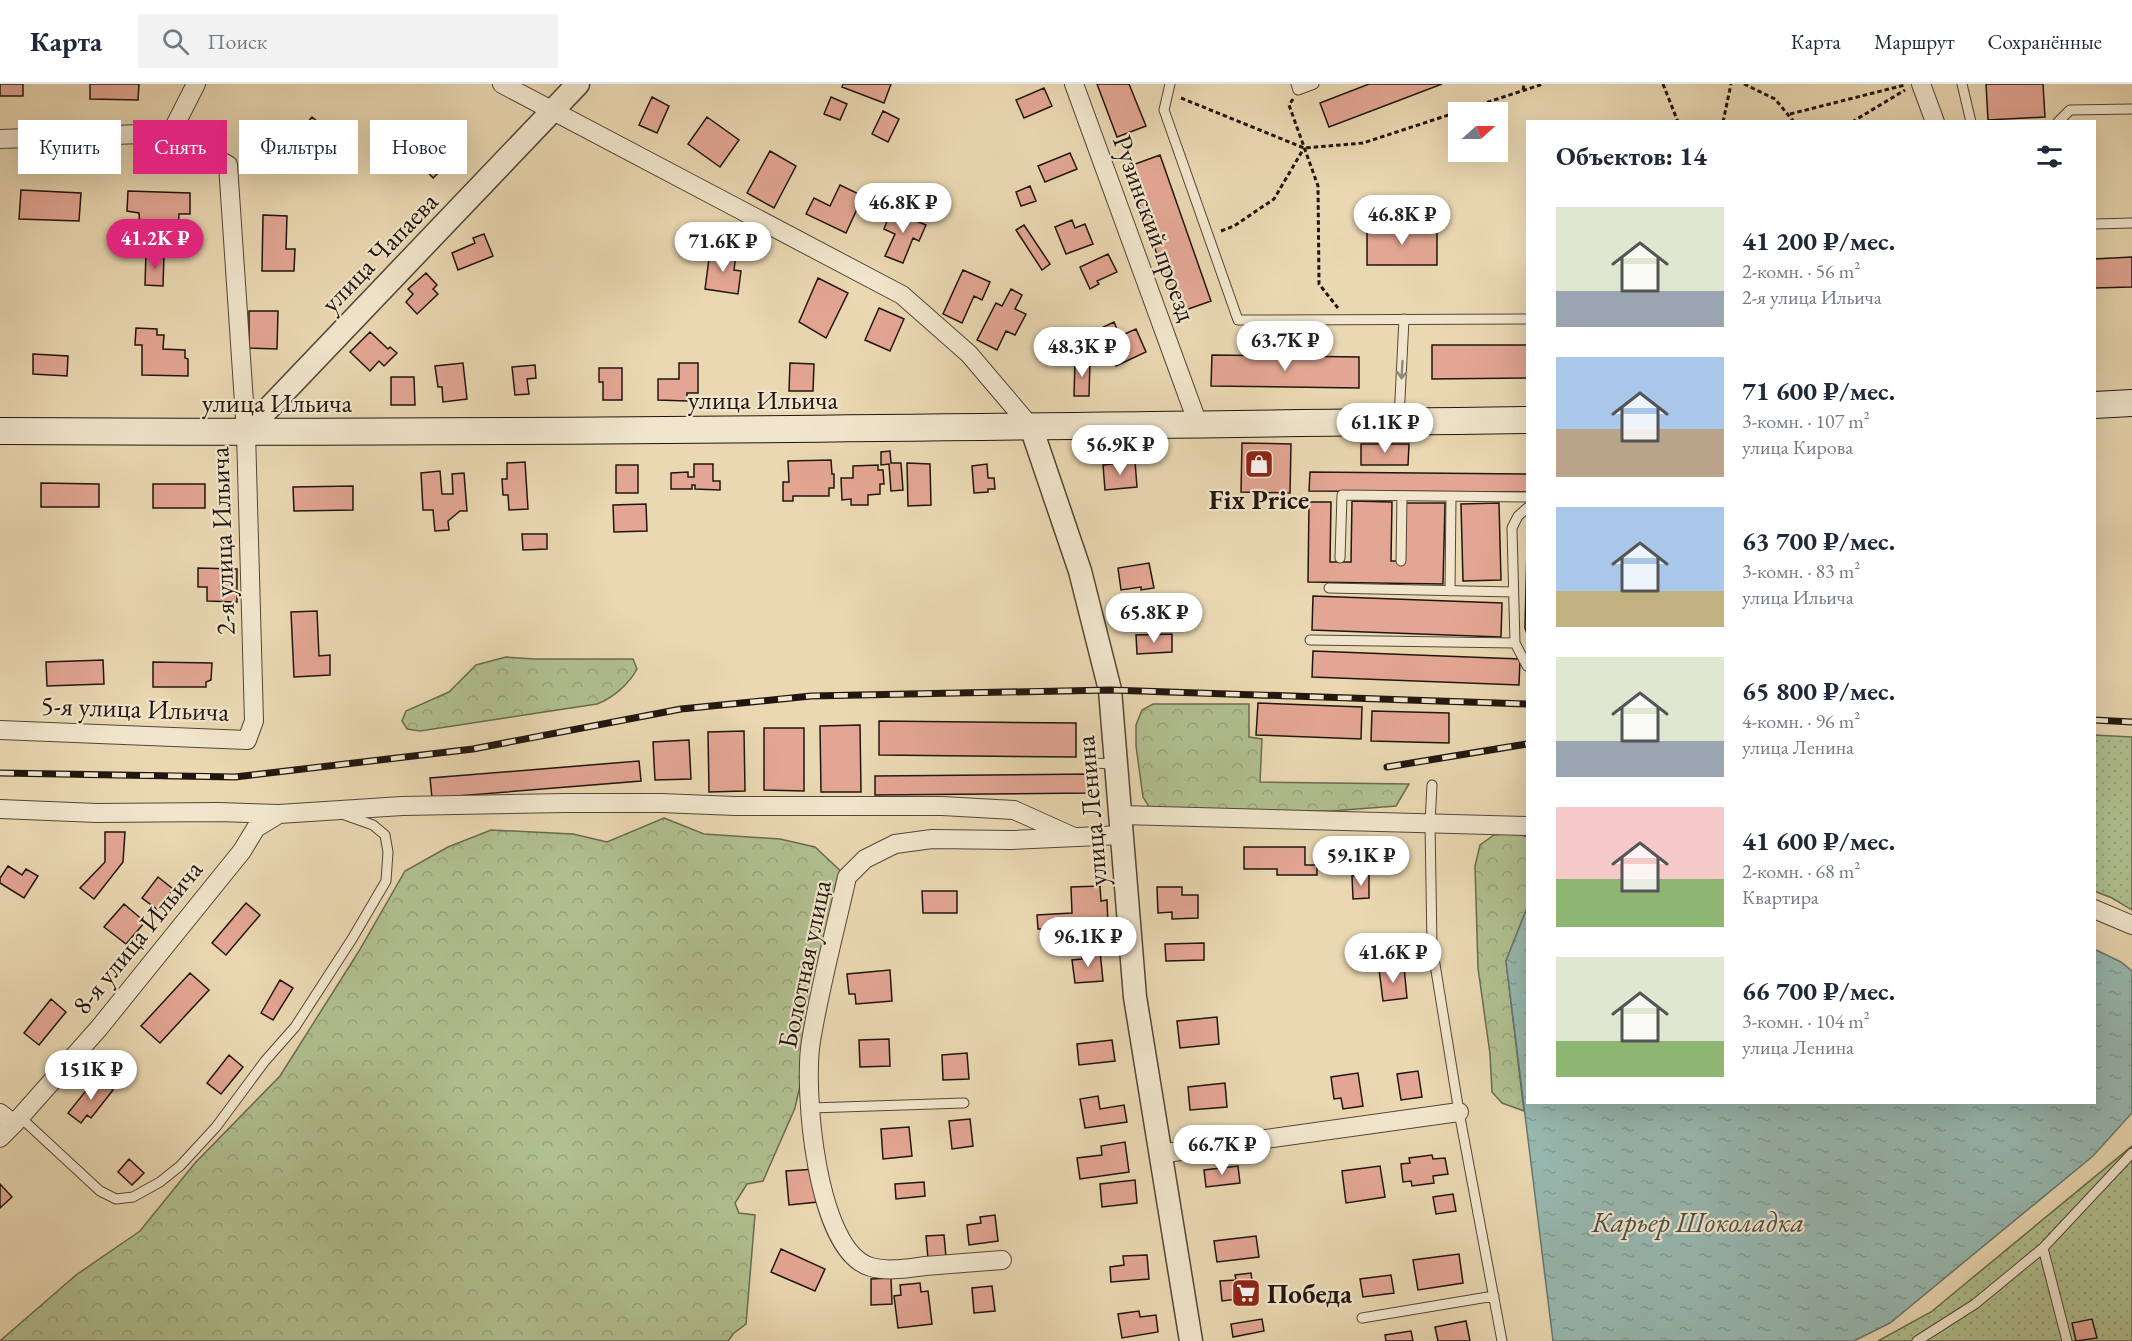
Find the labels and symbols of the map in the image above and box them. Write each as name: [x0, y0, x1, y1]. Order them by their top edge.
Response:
north arrow: [1448, 102, 1508, 162]
street label: Рузинский проезд: [1105, 130, 1205, 326]
pin: 46.8K ₽: [848, 183, 958, 234]
street label: улица Чапаева: [313, 184, 445, 320]
pin: 46.8K ₽: [1347, 195, 1457, 246]
pin: 41.2K ₽: [100, 219, 210, 270]
pin: 71.6K ₽: [668, 222, 778, 273]
pin: 63.7K ₽: [1230, 321, 1340, 372]
pin: 48.3K ₽: [1027, 327, 1137, 378]
one-way arrow: [1396, 360, 1407, 380]
street label: улица Ильича: [688, 382, 839, 417]
street label: улица Ильича: [202, 385, 353, 420]
pin: 61.1K ₽: [1330, 403, 1440, 454]
pin: 56.9K ₽: [1065, 425, 1175, 476]
street label: 2-я улица Ильича: [201, 446, 243, 636]
shop icon: Fix Price: [1243, 448, 1275, 480]
place label: Fix Price: [1209, 482, 1309, 517]
pin: 65.8K ₽: [1099, 593, 1209, 644]
street label: 5-я улица Ильича: [40, 687, 230, 729]
street label: улица Ленина: [1067, 734, 1115, 888]
pin: 59.1K ₽: [1306, 836, 1416, 887]
street label: 8-я улица Ильича: [64, 853, 210, 1021]
street label: Болотная улица: [769, 876, 839, 1051]
pin: 96.1K ₽: [1033, 917, 1143, 968]
pin: 41.6K ₽: [1338, 933, 1448, 984]
pin: 151K ₽: [42, 1050, 140, 1101]
pin: 66.7K ₽: [1167, 1125, 1277, 1176]
water label: Карьер Шоколадка: [1591, 1204, 1804, 1240]
place label: Победа: [1267, 1276, 1352, 1311]
supermarket icon: Победа: [1230, 1277, 1262, 1309]

